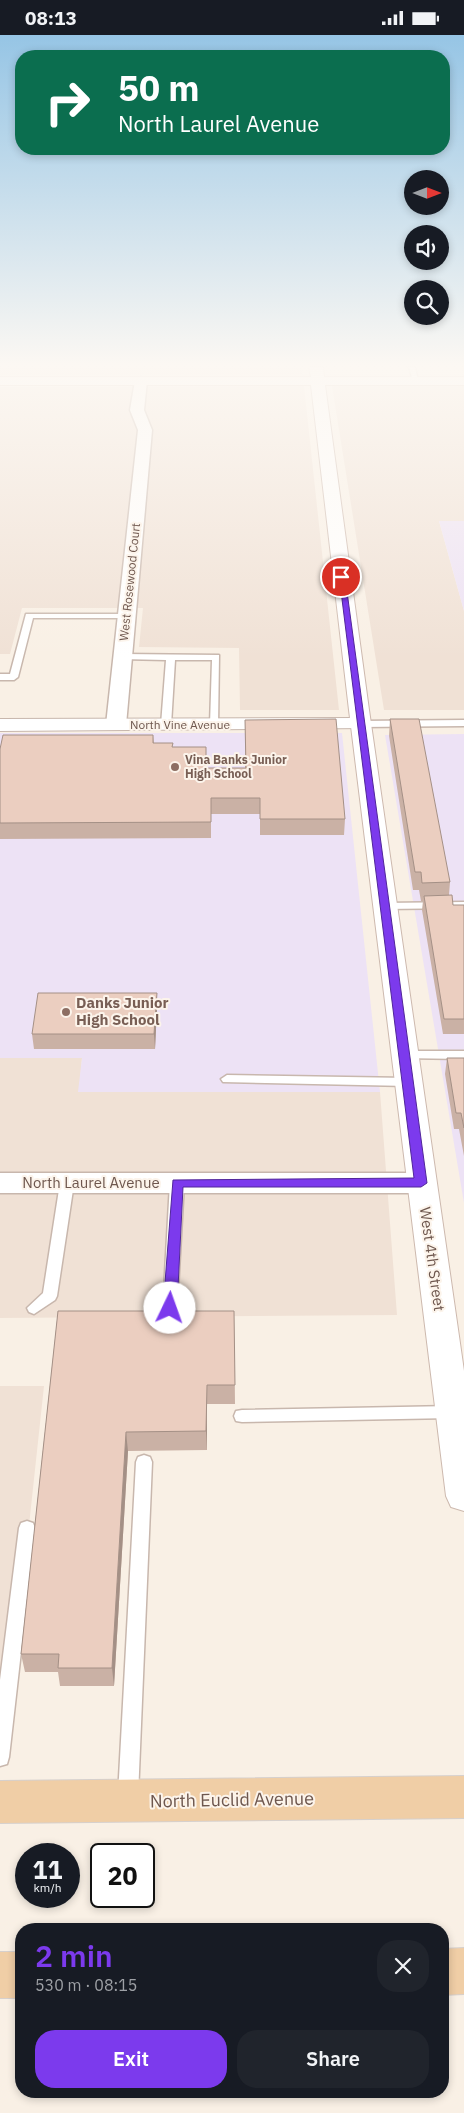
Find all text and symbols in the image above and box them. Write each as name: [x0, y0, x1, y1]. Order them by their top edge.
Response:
text: 08:13: [25, 6, 77, 30]
text: 50 m: [118, 65, 200, 111]
icon: right: [35, 70, 100, 135]
text: North Laurel Avenue: [118, 109, 319, 138]
north arrow: [404, 170, 449, 215]
map controls: [404, 170, 449, 325]
button: sound: [404, 225, 449, 270]
button: search: [404, 280, 449, 325]
street label: West Rosewood Court: [116, 522, 143, 642]
pin: [320, 556, 362, 598]
icon: arrive: [327, 563, 355, 591]
street label: North Vine Avenue: [130, 717, 230, 732]
place label: Vina Banks Junior High School: [185, 752, 287, 781]
marker: Vina Banks Junior High School: [169, 761, 181, 773]
place label: Danks Junior High School: [76, 993, 169, 1029]
marker: Danks Junior High School: [60, 1006, 72, 1018]
street label: North Laurel Avenue: [22, 1173, 160, 1192]
street label: West 4th Street: [416, 1206, 449, 1312]
position arrow: [143, 1281, 195, 1333]
street label: North Euclid Avenue: [150, 1787, 314, 1812]
speed limit sign: 20: [90, 1843, 155, 1908]
text: 11: [32, 1853, 63, 1886]
text: km/h: [33, 1880, 62, 1895]
text: 2 min: [35, 1936, 113, 1975]
button: close: [377, 1940, 429, 1992]
text: 530 m · 08:15: [35, 1975, 137, 1995]
button: Exit: [35, 2030, 227, 2088]
button: Share: [237, 2030, 429, 2088]

